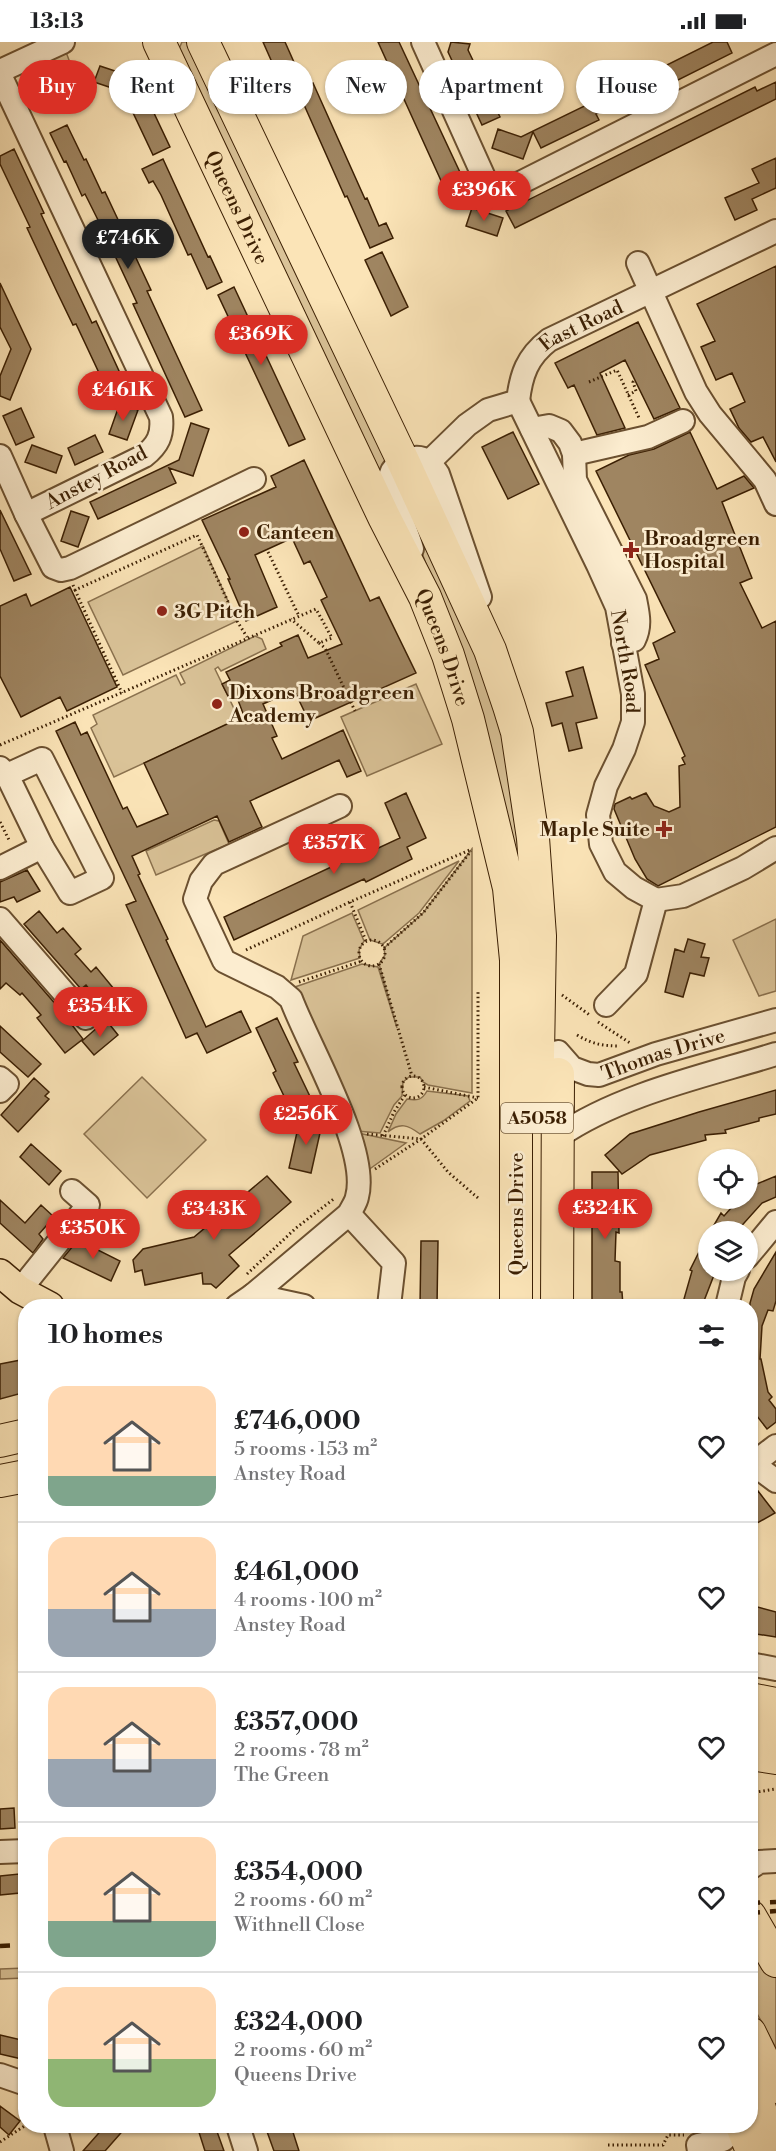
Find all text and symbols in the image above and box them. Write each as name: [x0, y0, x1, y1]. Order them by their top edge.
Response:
text: 13:13: [30, 8, 84, 35]
chip: Buy: [18, 60, 97, 114]
chip: Rent: [109, 60, 196, 114]
chip: Filters: [208, 60, 313, 114]
chip: New: [325, 60, 407, 114]
chip: Apartment: [419, 60, 564, 114]
chip: House: [576, 60, 679, 114]
street label: Queens Drive: [198, 147, 274, 269]
pin: £396K: [442, 171, 526, 222]
text: £396K: [452, 178, 516, 203]
pin: £746K: [86, 219, 170, 270]
text: £746K: [96, 226, 160, 251]
street label: East Road: [534, 295, 628, 357]
pin: £369K: [219, 315, 303, 366]
text: £369K: [229, 322, 293, 347]
pin: £461K: [81, 371, 165, 422]
text: £461K: [92, 378, 154, 403]
street label: Anstey Road: [41, 441, 152, 516]
place label: Canteen: [256, 521, 335, 546]
marker: Canteen: [237, 525, 251, 539]
place label: Broadgreen Hospital: [644, 527, 761, 575]
marker: Broadgreen Hospital: [622, 541, 640, 559]
street label: Queens Drive: [409, 585, 474, 709]
place label: 3G Pitch: [174, 600, 256, 625]
marker: 3G Pitch: [155, 604, 169, 618]
street label: North Road: [604, 608, 644, 714]
place label: Dixons Broadgreen Academy: [228, 681, 415, 729]
marker: Dixons Broadgreen Academy: [210, 697, 224, 711]
place label: Maple Suite: [540, 818, 650, 843]
marker: Maple Suite: [655, 820, 673, 838]
pin: £357K: [292, 824, 376, 875]
text: £357K: [303, 831, 366, 856]
pin: £354K: [58, 987, 142, 1038]
text: £354K: [67, 994, 133, 1019]
street label: Thomas Drive: [598, 1024, 728, 1087]
pin: £256K: [264, 1095, 348, 1146]
text: £256K: [274, 1102, 338, 1127]
road number: A5058: [501, 1103, 573, 1133]
map controls: [698, 1149, 758, 1281]
button: locate: [698, 1149, 758, 1209]
street label: Queens Drive: [505, 1153, 530, 1275]
pin: £324K: [563, 1189, 647, 1240]
pin: £343K: [172, 1190, 256, 1241]
text: £324K: [572, 1196, 638, 1221]
text: £343K: [181, 1197, 247, 1222]
pin: £350K: [51, 1209, 135, 1260]
text: £350K: [60, 1216, 126, 1241]
button: layers: [698, 1221, 758, 1281]
text: 10 homes: [48, 1319, 163, 1351]
icon: filters: [695, 1319, 728, 1352]
text: £746,000: [234, 1405, 361, 1437]
icon: home: [96, 1410, 168, 1482]
icon: heart: [695, 1430, 728, 1463]
text: 5 rooms · 153 m²: [234, 1437, 377, 1462]
text: Anstey Road: [234, 1462, 346, 1487]
text: £461,000: [234, 1556, 359, 1588]
icon: home: [96, 1561, 168, 1633]
icon: heart: [695, 1581, 728, 1614]
text: 4 rooms · 100 m²: [234, 1588, 382, 1613]
text: Anstey Road: [234, 1613, 346, 1638]
text: £357,000: [234, 1706, 358, 1738]
icon: home: [96, 1711, 168, 1783]
icon: heart: [695, 1731, 728, 1764]
text: 2 rooms · 78 m²: [234, 1738, 369, 1763]
text: The Green: [234, 1763, 329, 1788]
text: £354,000: [234, 1856, 363, 1888]
icon: home: [96, 1861, 168, 1933]
icon: heart: [695, 1881, 728, 1914]
text: 2 rooms · 60 m²: [234, 1888, 372, 1913]
text: Withnell Close: [234, 1913, 365, 1938]
text: £324,000: [234, 2006, 363, 2038]
icon: home: [96, 2011, 168, 2083]
icon: heart: [695, 2031, 728, 2064]
text: 2 rooms · 60 m²: [234, 2038, 372, 2063]
text: Queens Drive: [234, 2063, 357, 2088]

